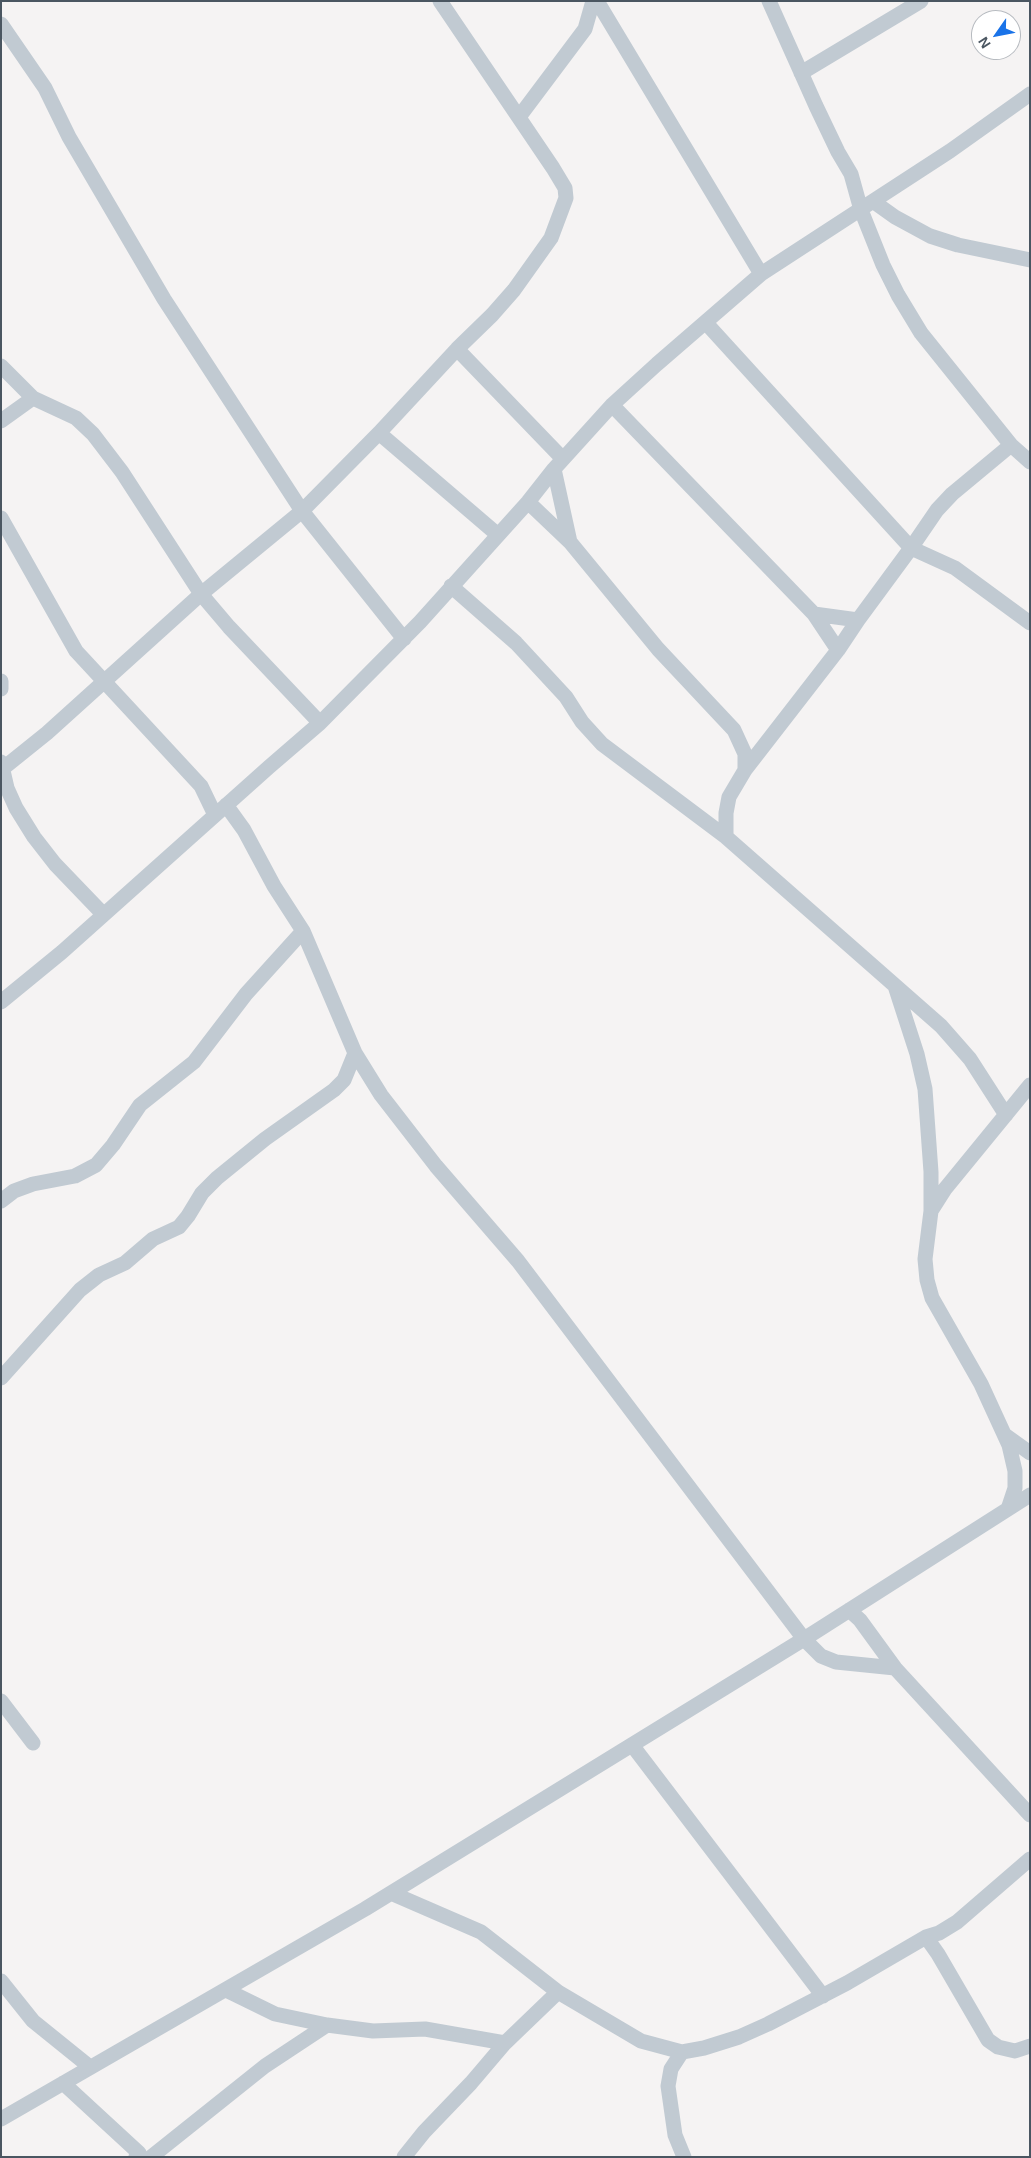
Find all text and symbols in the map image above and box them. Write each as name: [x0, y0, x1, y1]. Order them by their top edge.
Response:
north arrow: [971, 10, 1021, 60]
text: N: [975, 34, 994, 51]

